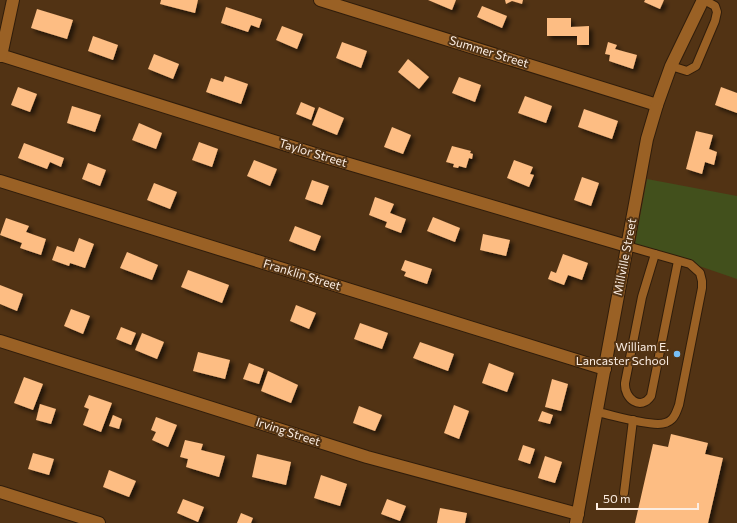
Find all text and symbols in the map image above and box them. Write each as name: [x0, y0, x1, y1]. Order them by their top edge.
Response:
street label: Summer Street: [448, 32, 531, 70]
street label: Taylor Street: [278, 135, 349, 169]
street label: Millville Street: [610, 217, 638, 297]
street label: Franklin Street: [262, 256, 343, 292]
place label: William E. Lancaster School: [576, 339, 669, 367]
marker: William E. Lancaster School: [672, 349, 682, 359]
street label: Irving Street: [254, 414, 322, 448]
scale bar: [597, 485, 698, 511]
text: 50 m: [603, 491, 631, 505]

